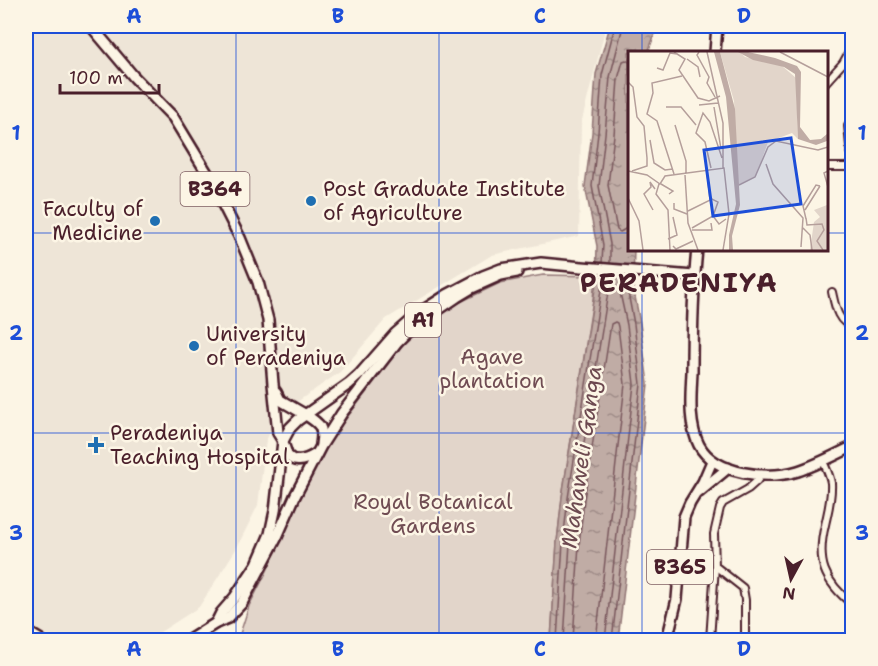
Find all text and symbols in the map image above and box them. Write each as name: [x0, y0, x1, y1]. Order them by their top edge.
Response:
text: A: [126, 3, 142, 29]
text: B: [332, 3, 344, 29]
text: C: [534, 3, 546, 29]
text: D: [737, 3, 751, 29]
inset map: [628, 51, 827, 250]
scale bar: [60, 57, 159, 95]
text: 100 m: [69, 66, 123, 90]
text: 1: [11, 120, 21, 146]
text: 1: [857, 120, 867, 146]
road number: B364: [180, 172, 250, 206]
place label: Post Graduate Institute of Agriculture: [323, 175, 565, 227]
marker: Post Graduate Institute of Agriculture: [304, 194, 318, 208]
place label: Faculty of Medicine: [43, 195, 143, 247]
marker: Faculty of Medicine: [148, 214, 162, 228]
district label: PERADENIYA: [580, 264, 778, 301]
road number: A1: [405, 303, 441, 337]
text: 2: [9, 320, 23, 346]
place label: University of Peradeniya: [206, 320, 346, 372]
text: 2: [855, 320, 869, 346]
marker: University of Peradeniya: [187, 339, 201, 353]
park label: Agave plantation: [439, 343, 545, 395]
water label: Mahaweli Ganga: [554, 364, 609, 550]
place label: Peradeniya Teaching Hospital: [110, 419, 290, 471]
marker: Peradeniya Teaching Hospital: [87, 436, 105, 454]
park label: Royal Botanical Gardens: [353, 488, 513, 540]
text: 3: [9, 520, 23, 546]
text: 3: [855, 520, 869, 546]
north arrow: [761, 549, 821, 609]
road number: B365: [647, 550, 713, 584]
text: N: [781, 582, 797, 605]
text: A: [126, 636, 142, 662]
text: B: [332, 636, 344, 662]
text: C: [534, 636, 546, 662]
text: D: [737, 636, 751, 662]

